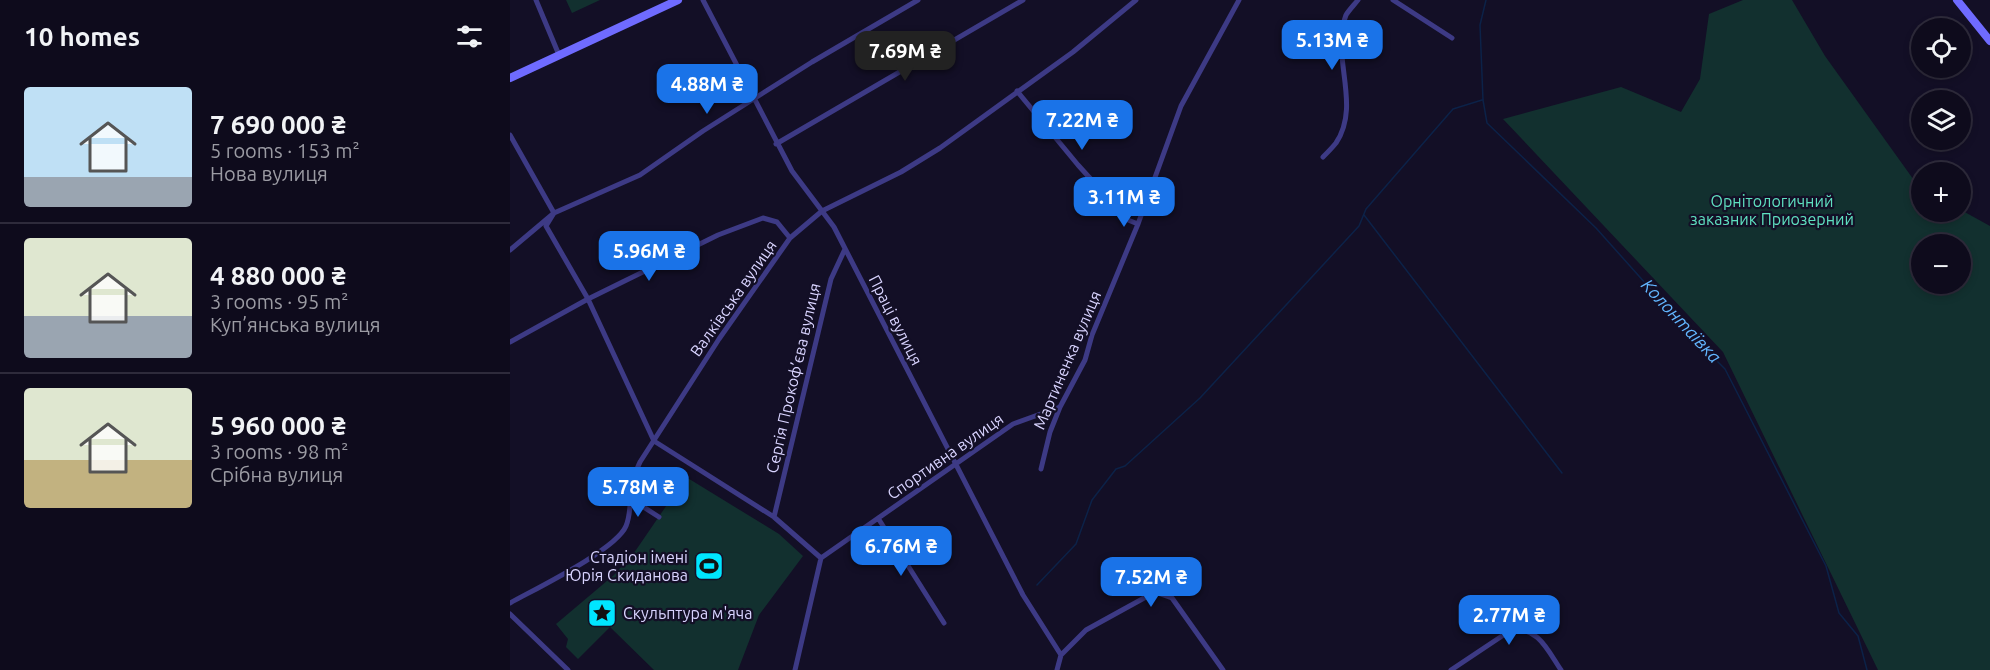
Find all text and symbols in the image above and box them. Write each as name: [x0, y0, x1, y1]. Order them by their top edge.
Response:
map controls: [1911, 18, 1971, 294]
button: locate: [1911, 18, 1971, 78]
icon: filters: [453, 20, 486, 53]
pin: 5.13M ₴: [1277, 20, 1387, 71]
text: 10 homes: [24, 22, 140, 51]
text: 5.13M ₴: [1296, 28, 1368, 51]
pin: 7.69M ₴: [850, 31, 960, 82]
text: 7.69M ₴: [869, 39, 941, 62]
pin: 4.88M ₴: [652, 64, 762, 115]
text: 4.88M ₴: [671, 72, 743, 95]
button: layers: [1911, 90, 1971, 150]
pin: 7.22M ₴: [1027, 100, 1137, 151]
text: 7.22M ₴: [1046, 108, 1118, 131]
text: 7 690 000 ₴: [210, 110, 346, 139]
icon: home: [72, 111, 144, 183]
text: 5 rooms · 153 m²: [210, 139, 360, 162]
text: Нова вулиця: [210, 162, 328, 185]
button: +: [1911, 162, 1971, 222]
pin: 3.11M ₴: [1069, 177, 1179, 228]
text: 3.11M ₴: [1088, 185, 1160, 208]
park label: Орнiтологичний заказник Приозерний: [1690, 192, 1854, 228]
pin: 5.96M ₴: [594, 231, 704, 282]
button: −: [1911, 234, 1971, 294]
street label: Валківська вулиця: [686, 236, 780, 360]
text: 5.96M ₴: [613, 239, 685, 262]
text: 4 880 000 ₴: [210, 261, 346, 290]
icon: home: [72, 262, 144, 334]
street label: Праці вулиця: [866, 272, 926, 368]
water label: Колонтаївка: [1638, 274, 1726, 366]
street label: Сергія Прокоф’єва вулиця: [762, 281, 824, 475]
street label: Мартиненка вулиця: [1030, 288, 1104, 432]
text: 3 rooms · 95 m²: [210, 290, 348, 313]
text: Куп’янська вулиця: [210, 313, 381, 336]
street label: Спортивна вулиця: [884, 409, 1006, 503]
text: 5 960 000 ₴: [210, 411, 346, 440]
icon: home: [72, 412, 144, 484]
text: 3 rooms · 98 m²: [210, 440, 348, 463]
text: Срібна вулиця: [210, 463, 343, 486]
pin: 5.78M ₴: [583, 467, 693, 518]
text: 5.78M ₴: [602, 475, 674, 498]
pin: 6.76M ₴: [846, 526, 956, 577]
text: 6.76M ₴: [865, 534, 937, 557]
place label: Стадiон імені Юрія Скиданова: [565, 548, 688, 584]
sports icon: Стадiон імені Юрія Скиданова: [693, 550, 725, 582]
pin: 7.52M ₴: [1096, 557, 1206, 608]
text: 7.52M ₴: [1115, 565, 1187, 588]
pin: 2.77M ₴: [1454, 595, 1564, 646]
place icon: Скульптура м'яча: [586, 597, 618, 629]
text: 2.77M ₴: [1473, 603, 1545, 626]
place label: Скульптура м'яча: [623, 604, 752, 622]

